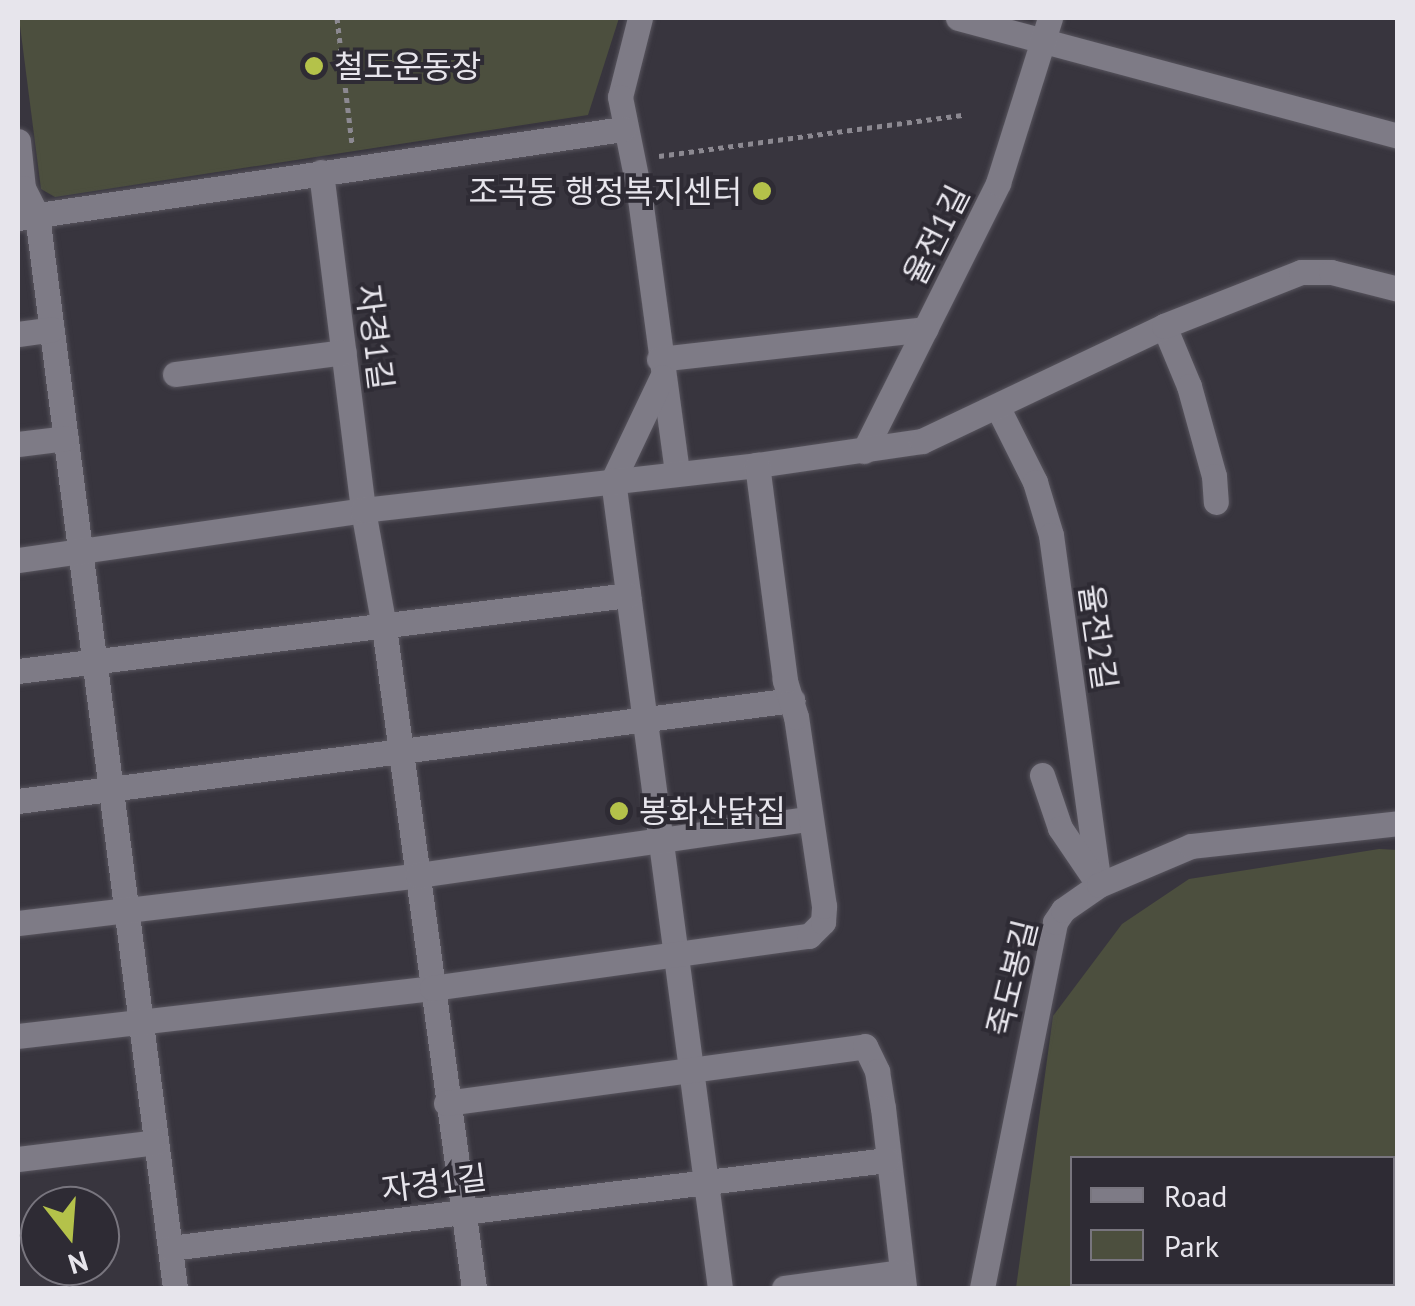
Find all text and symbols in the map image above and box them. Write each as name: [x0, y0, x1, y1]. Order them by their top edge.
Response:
place label: 철도운동장: [334, 47, 481, 85]
marker: 철도운동장: [303, 55, 325, 77]
place label: 조곡동 행정복지센터: [468, 172, 742, 210]
street label: 율전1길: [895, 179, 977, 291]
marker: 조곡동 행정복지센터: [751, 180, 773, 202]
street label: 자경1길: [349, 282, 401, 392]
street label: 율전2길: [1072, 582, 1124, 692]
place label: 봉화산닭집: [639, 792, 786, 830]
marker: 봉화산닭집: [608, 800, 630, 822]
street label: 죽도봉길: [979, 916, 1045, 1040]
legend: [1070, 1156, 1395, 1286]
street label: 자경1길: [379, 1157, 489, 1209]
text: Road: [1164, 1176, 1228, 1215]
north arrow: [20, 1186, 120, 1286]
text: Park: [1164, 1226, 1219, 1265]
text: N: [64, 1243, 93, 1284]

